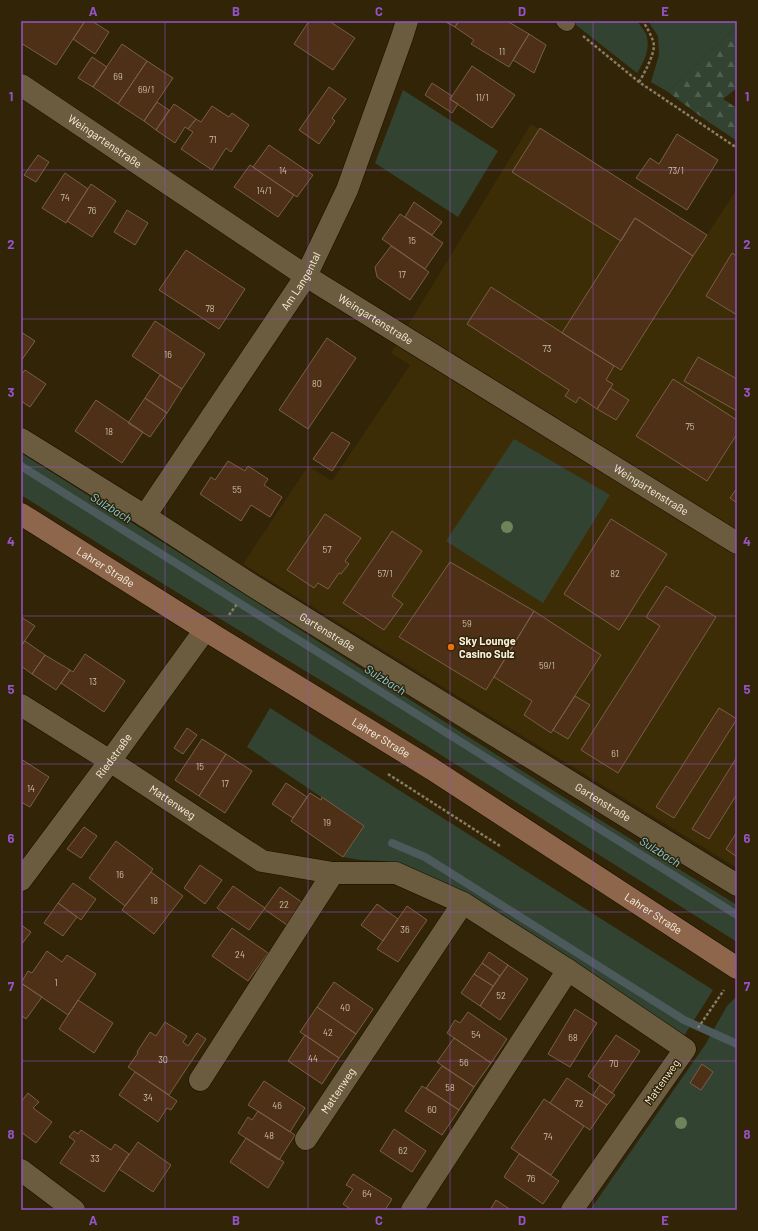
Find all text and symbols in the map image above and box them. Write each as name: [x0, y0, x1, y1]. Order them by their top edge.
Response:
text: A: [89, 3, 98, 19]
text: B: [232, 3, 240, 19]
text: C: [375, 3, 383, 19]
text: D: [518, 3, 526, 19]
text: E: [661, 3, 669, 19]
house number: 11: [499, 46, 505, 57]
house number: 69: [113, 71, 123, 82]
house number: 69/1: [138, 84, 154, 95]
text: 1: [9, 88, 13, 104]
text: 1: [745, 88, 749, 104]
house number: 11/1: [475, 92, 489, 103]
street label: Weingartenstraße: [66, 111, 145, 170]
house number: 71: [209, 134, 217, 145]
house number: 14: [279, 165, 287, 176]
house number: 73/1: [668, 165, 684, 176]
house number: 14/1: [257, 185, 271, 196]
house number: 74: [60, 192, 70, 203]
house number: 76: [88, 205, 97, 216]
house number: 15: [408, 235, 416, 246]
text: 2: [7, 236, 15, 252]
text: 2: [743, 236, 751, 252]
street label: Am Langental: [278, 250, 323, 312]
house number: 17: [398, 269, 406, 280]
street label: Weingartenstraße: [336, 291, 416, 347]
house number: 78: [206, 303, 215, 314]
house number: 73: [543, 343, 552, 354]
house number: 16: [164, 349, 172, 360]
house number: 80: [312, 378, 322, 389]
text: 3: [7, 384, 15, 400]
text: 3: [743, 384, 751, 400]
house number: 75: [686, 421, 695, 432]
house number: 18: [105, 426, 113, 437]
street label: Weingartenstraße: [611, 461, 691, 518]
house number: 55: [232, 484, 242, 495]
water label: Sulzbach: [88, 489, 135, 525]
text: 4: [7, 533, 15, 549]
text: 4: [743, 533, 751, 549]
street label: Lahrer Straße: [75, 544, 137, 590]
house number: 57: [323, 544, 332, 555]
house number: 57/1: [377, 568, 393, 579]
house number: 82: [610, 568, 620, 579]
street label: Gartenstraße: [297, 609, 358, 654]
house number: 59: [462, 618, 472, 629]
place label: Sky Lounge Casino Sulz: [459, 634, 516, 660]
marker: Sky Lounge Casino Sulz: [446, 642, 456, 652]
house number: 59/1: [539, 660, 555, 671]
water label: Sulzbach: [362, 661, 409, 697]
house number: 13: [89, 676, 97, 687]
text: 5: [7, 681, 15, 697]
text: 5: [743, 681, 751, 697]
street label: Lahrer Straße: [350, 715, 413, 760]
street label: Riedstraße: [93, 730, 134, 780]
house number: 61: [611, 748, 619, 759]
house number: 15: [196, 761, 204, 772]
house number: 17: [221, 778, 229, 789]
street label: Gartenstraße: [573, 780, 634, 824]
street label: Mattenweg: [147, 782, 198, 822]
house number: 14: [27, 783, 35, 794]
house number: 19: [323, 817, 331, 828]
text: 6: [8, 830, 15, 846]
text: 6: [744, 830, 751, 846]
water label: Sulzbach: [637, 833, 684, 869]
house number: 16: [116, 869, 124, 880]
street label: Lahrer Straße: [622, 890, 685, 937]
house number: 18: [150, 895, 158, 906]
house number: 22: [279, 899, 289, 910]
house number: 36: [400, 924, 410, 935]
house number: 24: [235, 949, 245, 960]
house number: 1: [54, 977, 58, 988]
text: 7: [8, 978, 15, 994]
text: 7: [744, 978, 751, 994]
house number: 52: [496, 990, 506, 1001]
house number: 40: [340, 1002, 350, 1013]
house number: 42: [323, 1027, 333, 1038]
house number: 54: [471, 1029, 481, 1040]
house number: 68: [568, 1032, 578, 1043]
house number: 44: [308, 1053, 318, 1064]
house number: 30: [158, 1054, 168, 1065]
street label: Mattenweg: [641, 1056, 682, 1107]
house number: 56: [459, 1057, 469, 1068]
house number: 70: [609, 1058, 619, 1069]
street label: Mattenweg: [318, 1065, 358, 1116]
house number: 58: [445, 1082, 455, 1093]
house number: 34: [143, 1092, 153, 1103]
house number: 72: [574, 1098, 584, 1109]
house number: 46: [272, 1100, 282, 1111]
house number: 60: [427, 1104, 437, 1115]
text: 8: [7, 1126, 15, 1142]
text: 8: [743, 1126, 751, 1142]
house number: 48: [264, 1130, 274, 1141]
house number: 74: [543, 1131, 553, 1142]
house number: 62: [398, 1145, 408, 1156]
house number: 33: [90, 1153, 100, 1164]
house number: 76: [527, 1173, 536, 1184]
house number: 64: [362, 1188, 372, 1199]
text: A: [89, 1212, 98, 1228]
text: B: [232, 1212, 240, 1228]
text: C: [375, 1212, 383, 1228]
text: D: [518, 1212, 526, 1228]
text: E: [661, 1212, 669, 1228]

